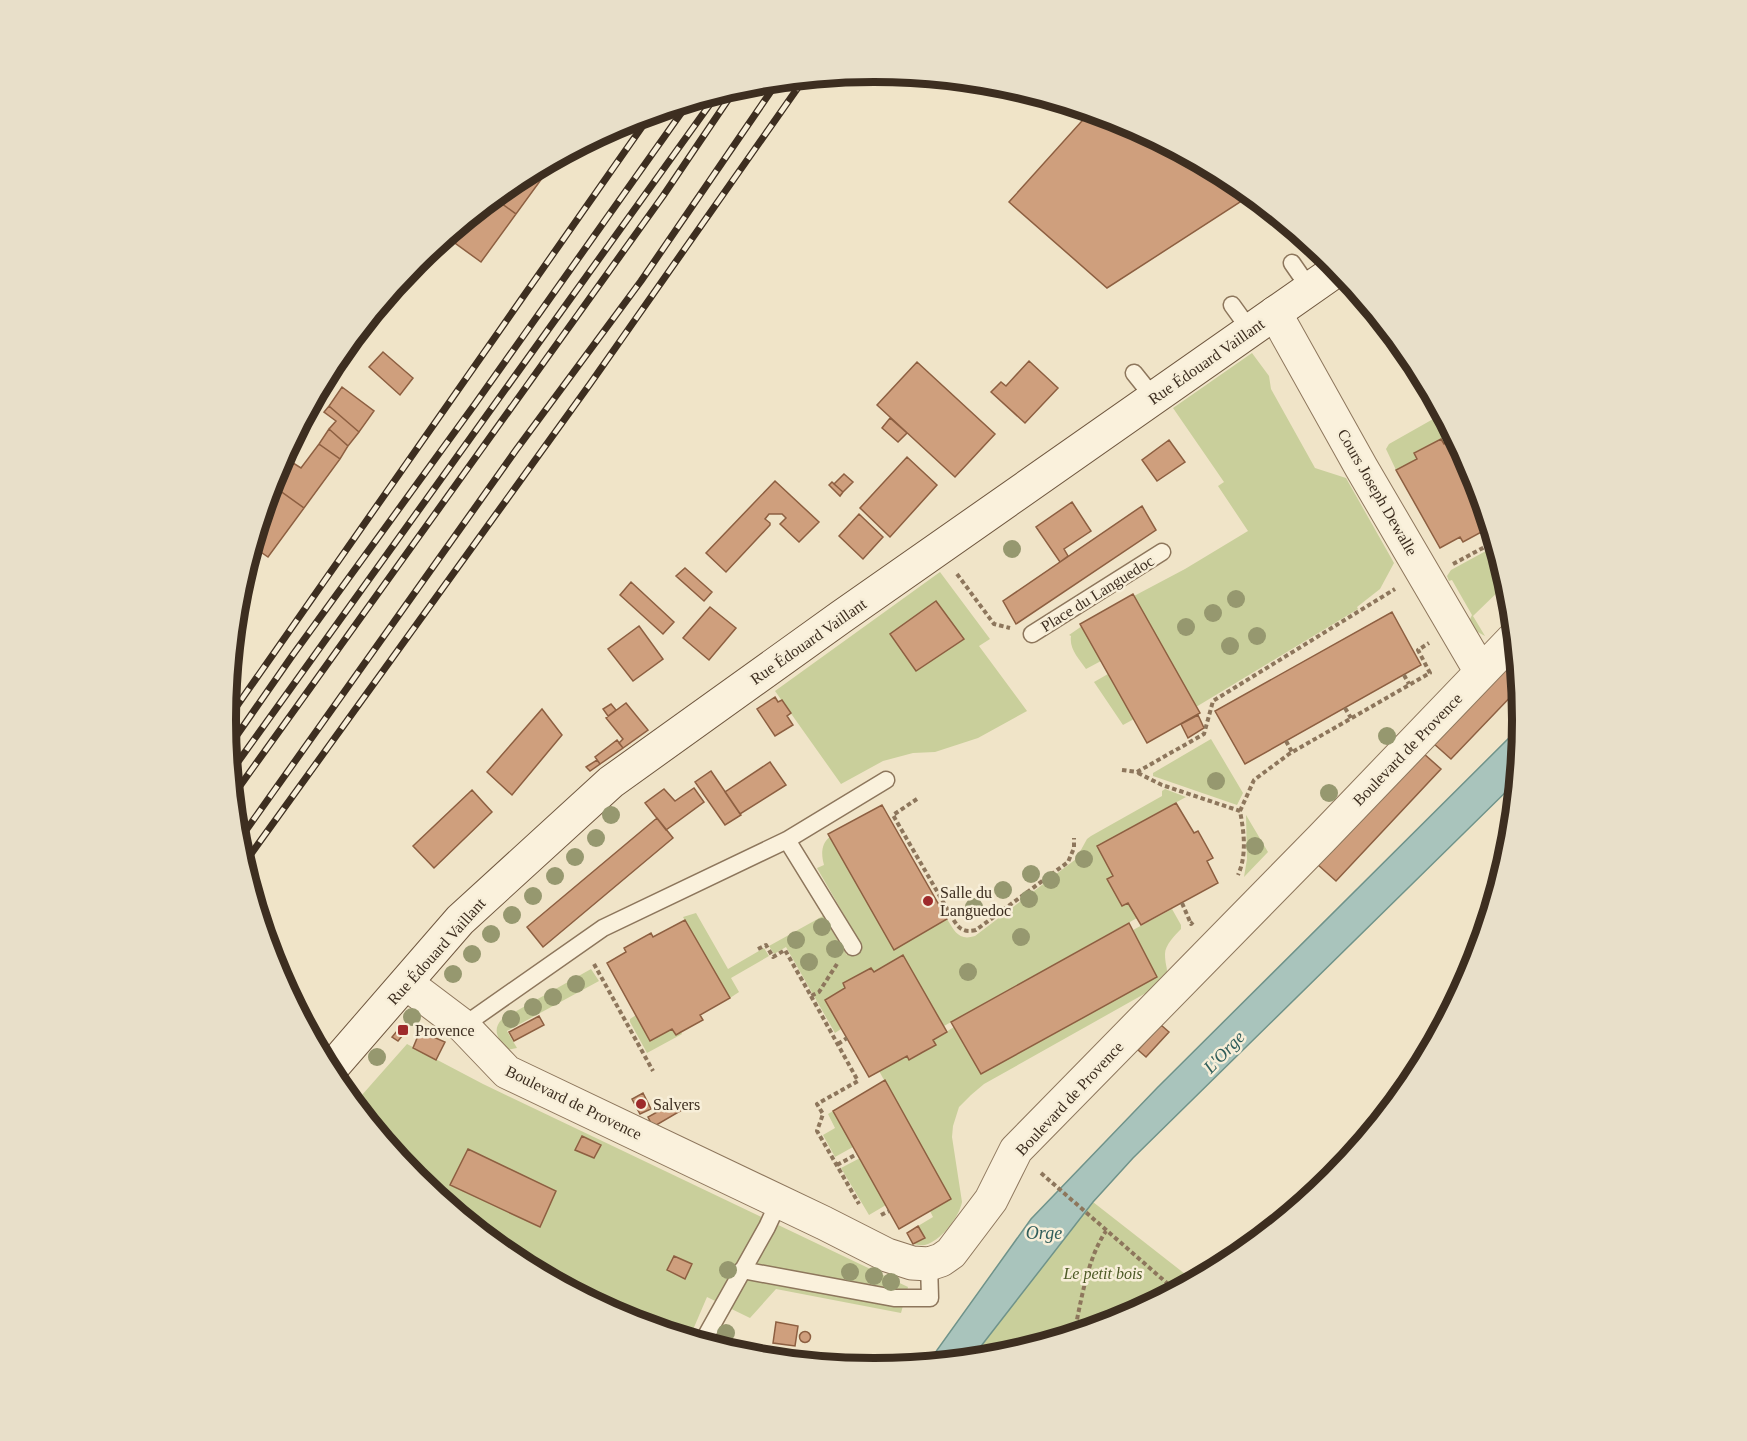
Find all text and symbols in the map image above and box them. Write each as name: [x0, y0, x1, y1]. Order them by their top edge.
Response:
street label: Rue Édouard Vaillant: [1145, 314, 1268, 408]
street label: Cours Joseph Dewalle: [1334, 426, 1421, 559]
street label: Place du Languedoc: [1038, 552, 1157, 636]
street label: Rue Édouard Vaillant: [747, 594, 870, 688]
street label: Boulevard de Provence: [1349, 690, 1465, 809]
place label: Salle du Languedoc: [940, 884, 1011, 920]
street label: Rue Édouard Vaillant: [383, 893, 489, 1008]
marker: Salle du Languedoc: [921, 894, 935, 908]
place label: Provence: [415, 1022, 475, 1039]
marker: Provence: [396, 1023, 410, 1037]
water label: L'Orge: [1199, 1027, 1249, 1078]
street label: Boulevard de Provence: [1012, 1038, 1126, 1159]
street label: Boulevard de Provence: [503, 1062, 645, 1143]
place label: Salvers: [653, 1096, 700, 1113]
marker: Salvers: [634, 1097, 648, 1111]
water label: Orge: [1026, 1223, 1062, 1243]
park label: Le petit bois: [1062, 1265, 1143, 1283]

